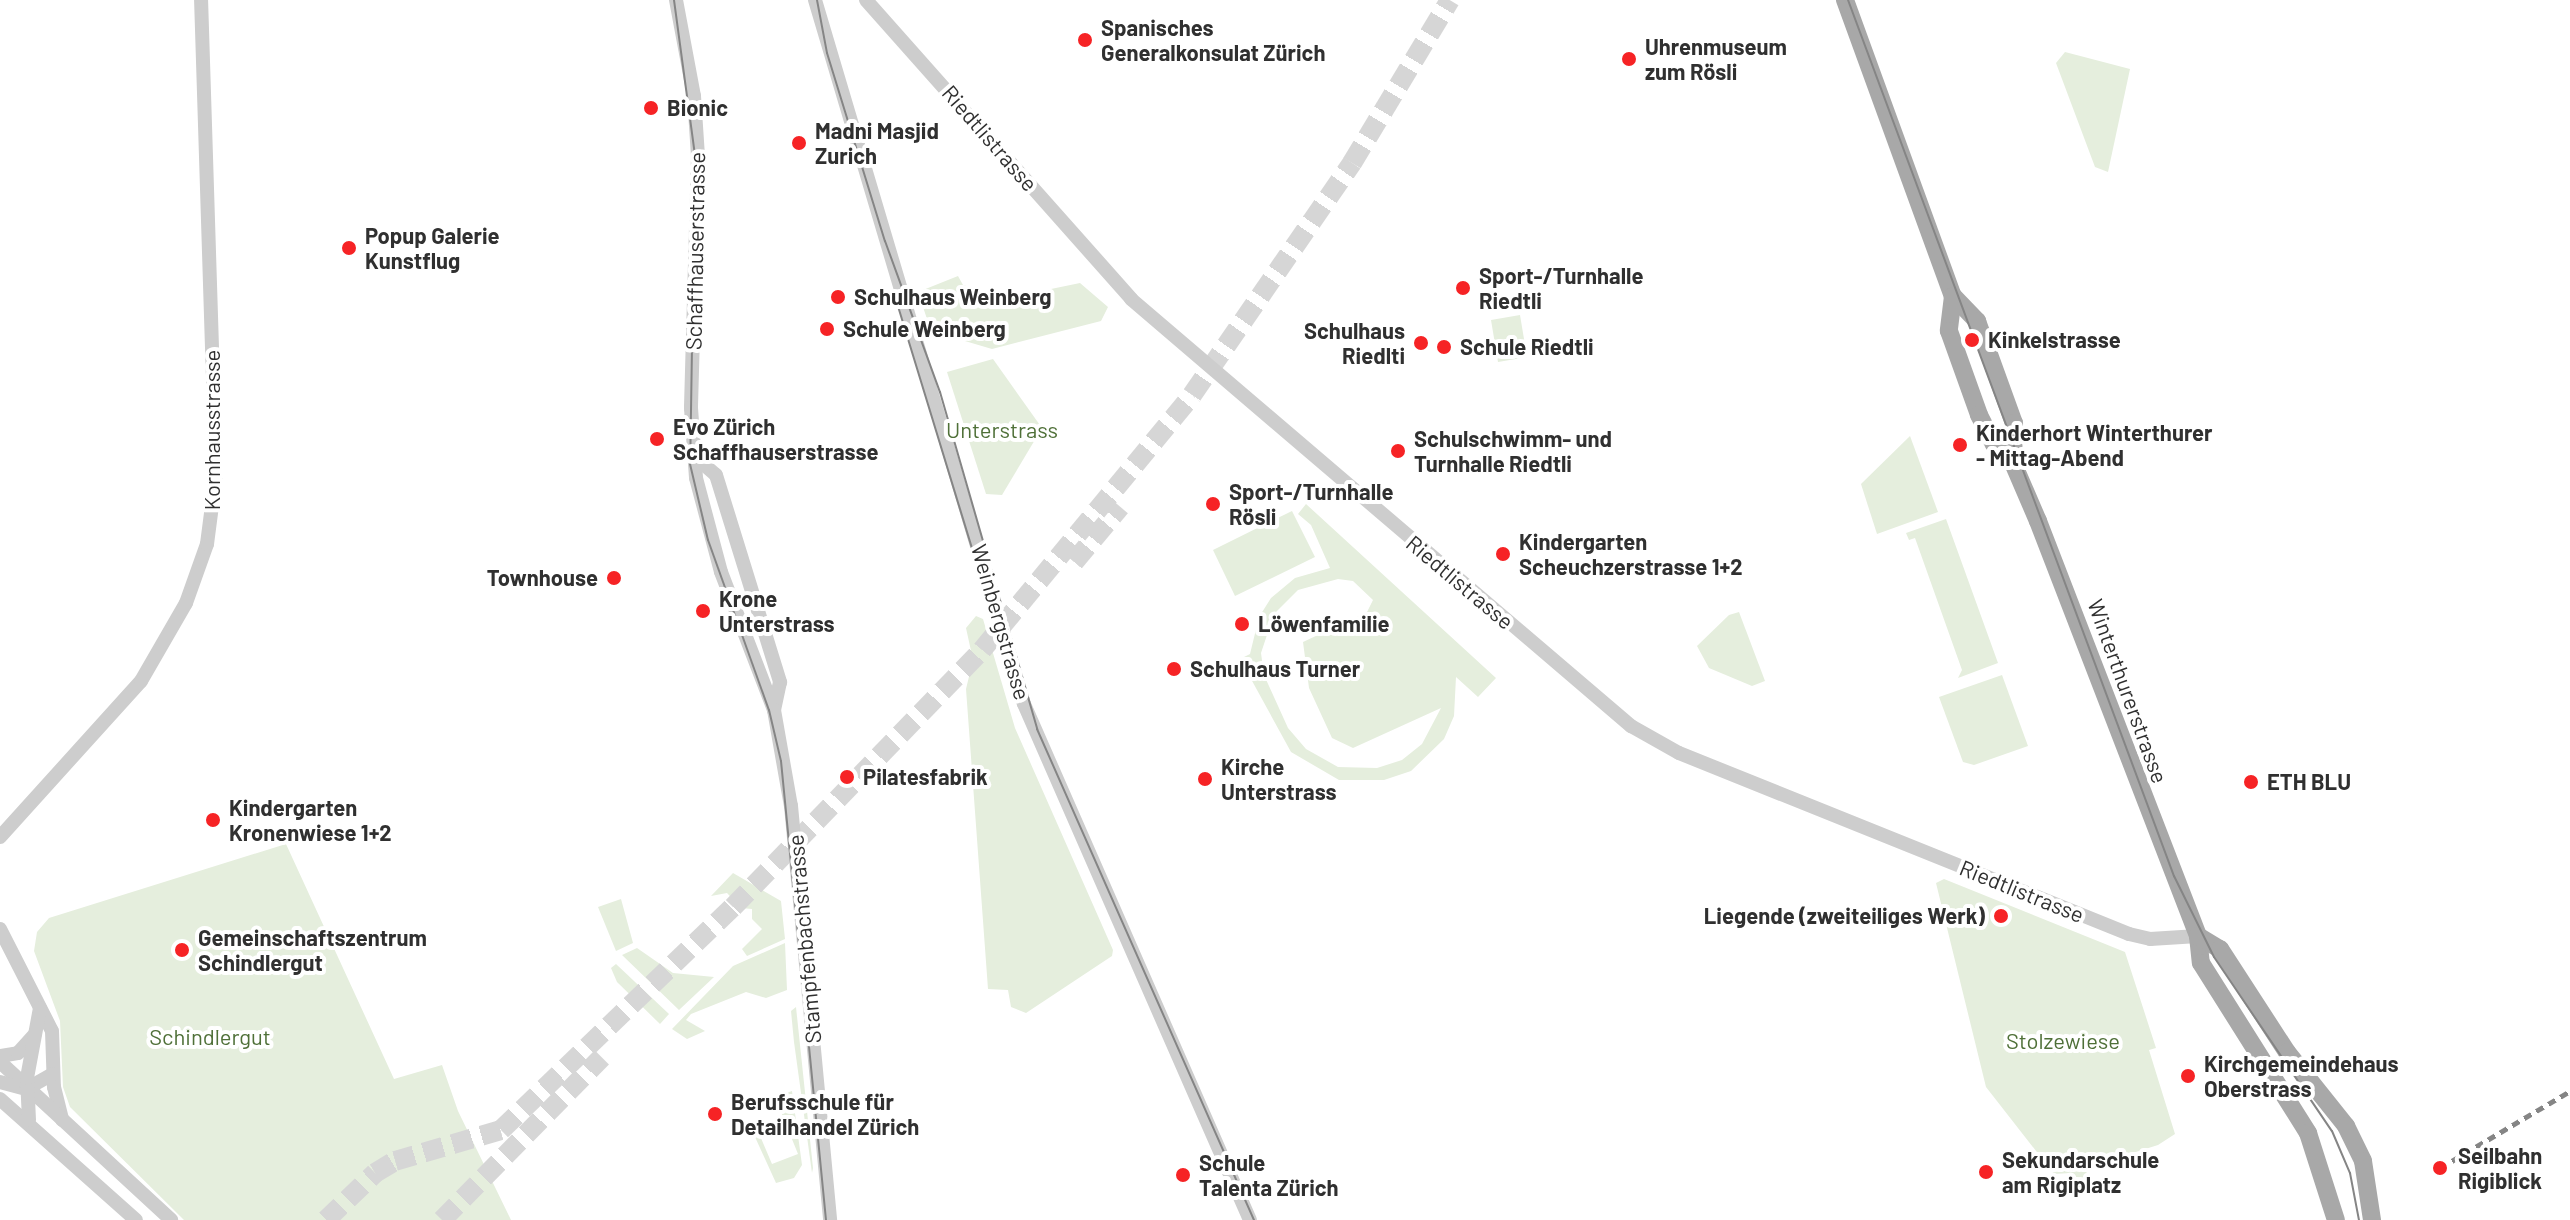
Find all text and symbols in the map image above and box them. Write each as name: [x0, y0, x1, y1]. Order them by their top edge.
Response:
place label: Spanisches Generalkonsulat Zürich: [1101, 14, 1325, 66]
marker: Spanisches Generalkonsulat Zürich: [1076, 31, 1094, 49]
place label: Uhrenmuseum zum Rösli: [1645, 33, 1787, 84]
marker: Uhrenmuseum zum Rösli: [1620, 50, 1638, 68]
street label: Riedtlistrasse: [937, 80, 1043, 196]
place label: Bionic: [667, 95, 728, 121]
marker: Bionic: [642, 99, 660, 117]
place label: Madni Masjid Zurich: [815, 117, 939, 168]
marker: Madni Masjid Zurich: [790, 134, 808, 152]
street label: Schaffhauserstrasse: [680, 152, 710, 350]
place label: Popup Galerie Kunstflug: [365, 222, 500, 274]
marker: Popup Galerie Kunstflug: [340, 239, 358, 257]
place label: Sport-/Turnhalle Riedtli: [1479, 262, 1643, 314]
marker: Sport-/Turnhalle Riedtli: [1454, 279, 1472, 297]
place label: Schulhaus Weinberg: [854, 284, 1052, 310]
marker: Schulhaus Weinberg: [829, 288, 847, 306]
place label: Schule Weinberg: [843, 316, 1006, 342]
place label: Schulhaus Riedlti: [1304, 317, 1405, 368]
marker: Schule Weinberg: [818, 320, 836, 338]
place label: Kinkelstrasse: [1988, 327, 2121, 353]
marker: Kinkelstrasse: [1963, 331, 1981, 349]
marker: Schulhaus Riedlti: [1412, 334, 1430, 352]
place label: Schule Riedtli: [1460, 334, 1594, 360]
marker: Schule Riedtli: [1435, 338, 1453, 356]
street label: Kornhausstrasse: [199, 350, 225, 510]
place label: Evo Zürich Schaffhauserstrasse: [673, 413, 879, 464]
park label: Unterstrass: [946, 417, 1058, 443]
place label: Kinderhort Winterthurer - Mittag-Abend: [1976, 419, 2212, 470]
place label: Schulschwimm- und Turnhalle Riedtli: [1414, 425, 1612, 476]
marker: Evo Zürich Schaffhauserstrasse: [648, 430, 666, 448]
marker: Kinderhort Winterthurer - Mittag-Abend: [1951, 436, 1969, 454]
marker: Schulschwimm- und Turnhalle Riedtli: [1389, 442, 1407, 460]
place label: Sport-/Turnhalle Rösli: [1229, 478, 1393, 530]
marker: Sport-/Turnhalle Rösli: [1204, 495, 1222, 513]
place label: Kindergarten Scheuchzerstrasse 1+2: [1519, 528, 1743, 580]
street label: Riedtlistrasse: [1401, 530, 1519, 634]
street label: Weinbergstrasse: [966, 541, 1036, 703]
marker: Kindergarten Scheuchzerstrasse 1+2: [1494, 545, 1512, 563]
place label: Townhouse: [487, 565, 598, 591]
marker: Townhouse: [605, 569, 623, 587]
place label: Krone Unterstrass: [719, 585, 835, 636]
street label: Winterthurerstrasse: [2082, 595, 2174, 787]
marker: Krone Unterstrass: [694, 602, 712, 620]
place label: Löwenfamilie: [1258, 611, 1390, 637]
marker: Löwenfamilie: [1233, 615, 1251, 633]
place label: Schulhaus Turner: [1190, 656, 1360, 682]
marker: Schulhaus Turner: [1165, 660, 1183, 678]
place label: Kirche Unterstrass: [1221, 753, 1337, 804]
place label: Pilatesfabrik: [863, 764, 988, 790]
marker: Pilatesfabrik: [838, 768, 856, 786]
place label: ETH BLU: [2267, 769, 2351, 795]
marker: Kirche Unterstrass: [1196, 770, 1214, 788]
marker: ETH BLU: [2242, 773, 2260, 791]
place label: Kindergarten Kronenwiese 1+2: [229, 794, 392, 846]
marker: Kindergarten Kronenwiese 1+2: [204, 811, 222, 829]
street label: Stampfenbachstrasse: [782, 833, 826, 1045]
street label: Riedtlistrasse: [1956, 854, 2088, 928]
place label: Liegende (zweiteiliges Werk): [1704, 903, 1985, 929]
marker: Liegende (zweiteiliges Werk): [1992, 907, 2010, 925]
place label: Gemeinschaftszentrum Schindlergut: [198, 924, 427, 976]
marker: Gemeinschaftszentrum Schindlergut: [173, 941, 191, 959]
park label: Schindlergut: [149, 1024, 271, 1050]
park label: Stolzewiese: [2006, 1028, 2120, 1054]
place label: Kirchgemeindehaus Oberstrass: [2204, 1050, 2399, 1102]
marker: Kirchgemeindehaus Oberstrass: [2179, 1067, 2197, 1085]
place label: Berufsschule für Detailhandel Zürich: [731, 1088, 919, 1140]
marker: Berufsschule für Detailhandel Zürich: [706, 1105, 724, 1123]
place label: Seilbahn Rigiblick: [2458, 1142, 2542, 1194]
place label: Sekundarschule am Rigiplatz: [2002, 1146, 2159, 1198]
place label: Schule Talenta Zürich: [1199, 1149, 1339, 1200]
marker: Seilbahn Rigiblick: [2429, 1157, 2451, 1179]
marker: Sekundarschule am Rigiplatz: [1977, 1163, 1995, 1181]
marker: Schule Talenta Zürich: [1174, 1166, 1192, 1184]

